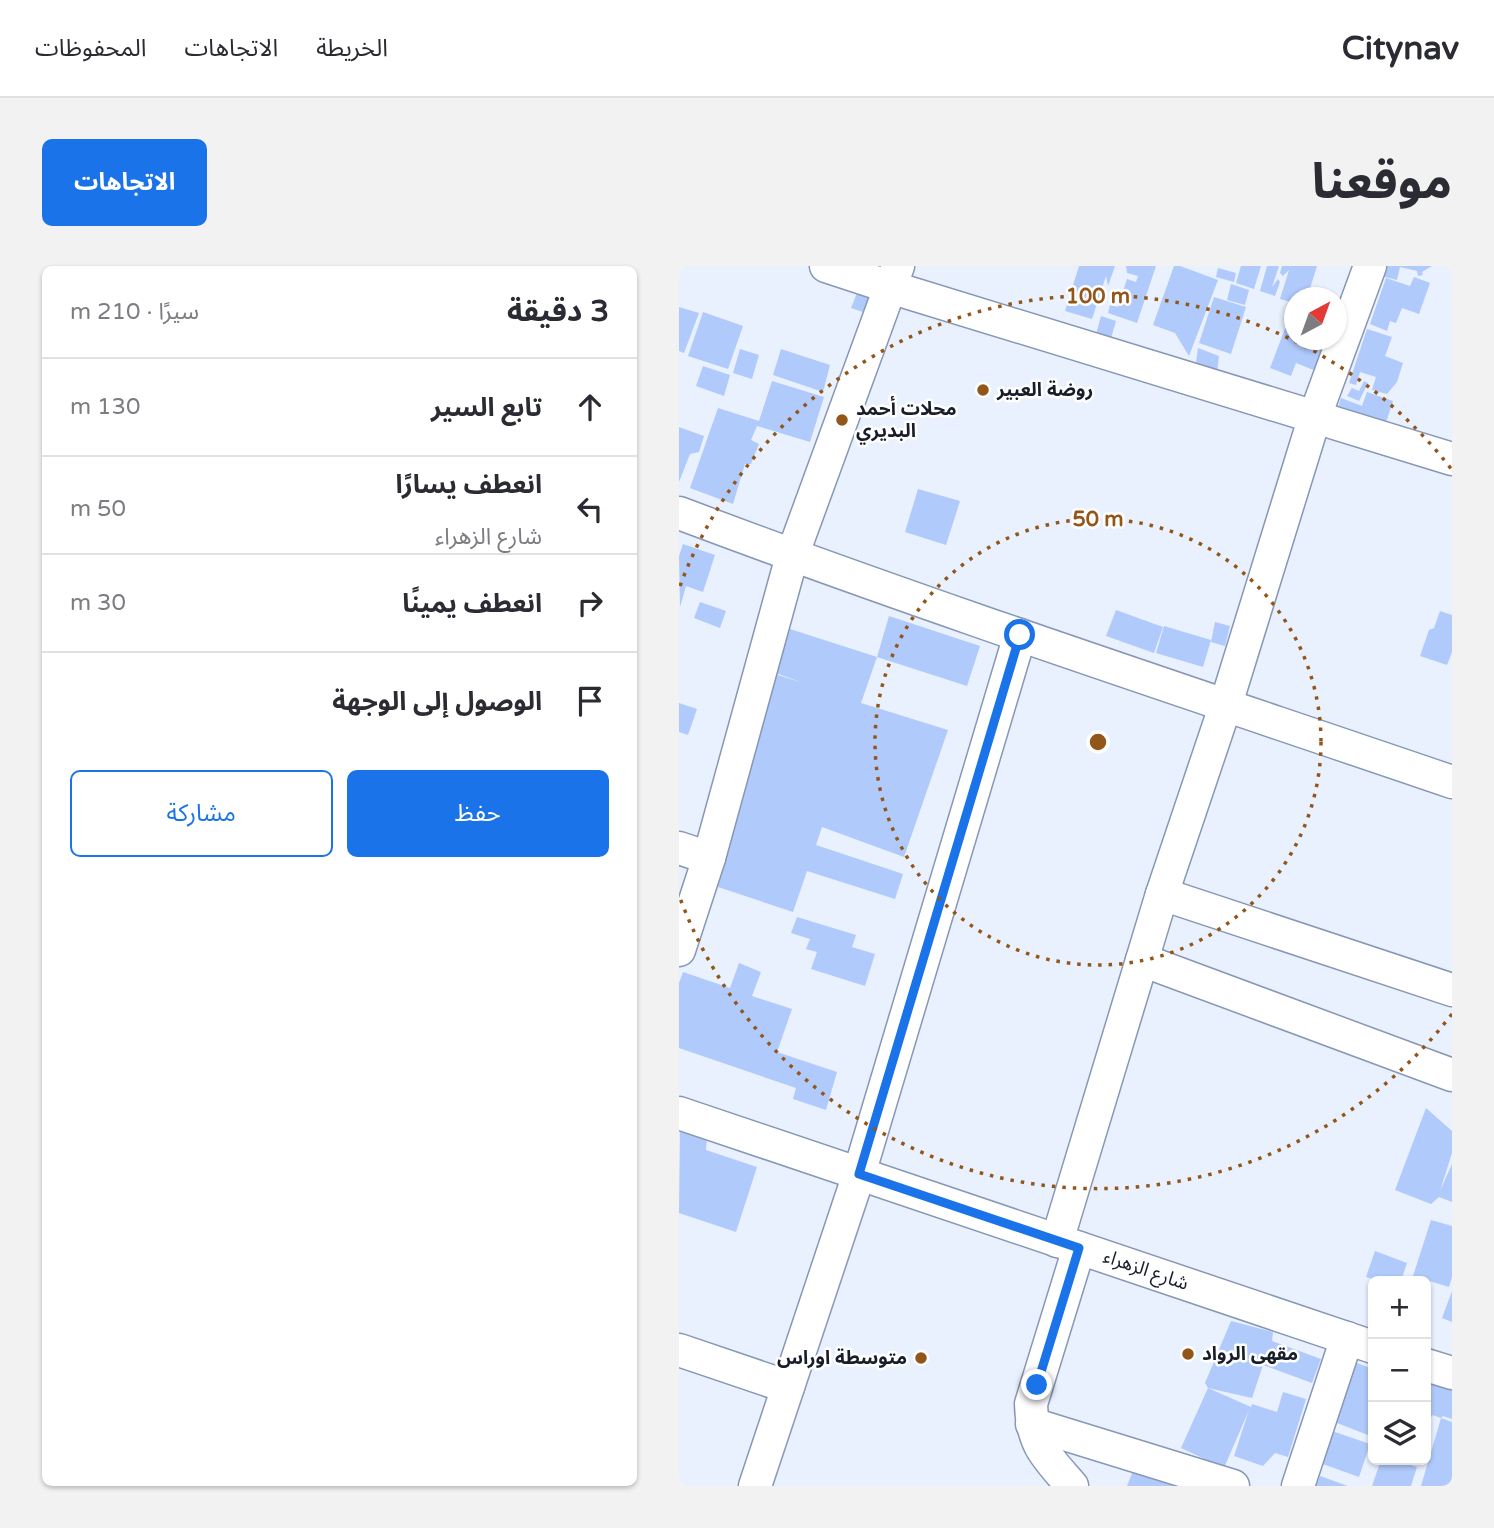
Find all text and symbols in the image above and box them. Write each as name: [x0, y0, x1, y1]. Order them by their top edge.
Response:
text: Citynav: [1342, 29, 1459, 68]
text: المحفوظات: [35, 34, 146, 63]
text: الاتجاهات: [184, 34, 278, 63]
text: الخريطة: [316, 34, 388, 63]
button: الاتجاهات: [42, 139, 207, 226]
text: موقعنا: [1312, 153, 1452, 212]
text: 100 m: [1066, 284, 1130, 309]
north arrow: [1284, 287, 1347, 350]
text: 3 دقيقة: [507, 293, 609, 330]
text: سيرًا · 210 m: [70, 298, 199, 326]
place label: روضة العبير: [996, 379, 1093, 401]
marker: روضة العبير: [975, 382, 991, 398]
icon: ahead: [571, 388, 609, 426]
text: تابع السير: [431, 392, 542, 423]
text: 130 m: [70, 393, 140, 421]
place label: محلات أحمد البديري: [856, 395, 957, 445]
marker: محلات أحمد البديري: [834, 412, 850, 428]
text: انعطف يسارًا: [396, 469, 542, 500]
icon: left: [571, 490, 609, 528]
text: 50 m: [70, 495, 126, 523]
text: 50 m: [1072, 507, 1124, 532]
text: شارع الزهراء: [435, 523, 542, 551]
icon: right: [571, 584, 609, 622]
text: انعطف يمينًا: [402, 588, 542, 619]
text: 30 m: [70, 589, 126, 617]
route start: [1004, 619, 1035, 650]
icon: arrive: [571, 682, 609, 720]
text: الوصول إلى الوجهة: [332, 686, 542, 717]
centre of rings: [1086, 730, 1110, 754]
button: مشاركة: [70, 770, 333, 857]
button: حفظ: [347, 770, 609, 857]
street label: شارع الزهراء: [1100, 1245, 1191, 1297]
map controls: [1368, 1276, 1431, 1465]
button: +: [1368, 1276, 1431, 1339]
button: −: [1368, 1339, 1431, 1402]
place label: مقهى الرواد: [1202, 1343, 1298, 1365]
marker: مقهى الرواد: [1180, 1346, 1196, 1362]
place label: متوسطة اوراس: [777, 1347, 907, 1369]
marker: متوسطة اوراس: [913, 1350, 929, 1366]
route end: [1021, 1369, 1052, 1400]
button: layers: [1368, 1402, 1431, 1465]

